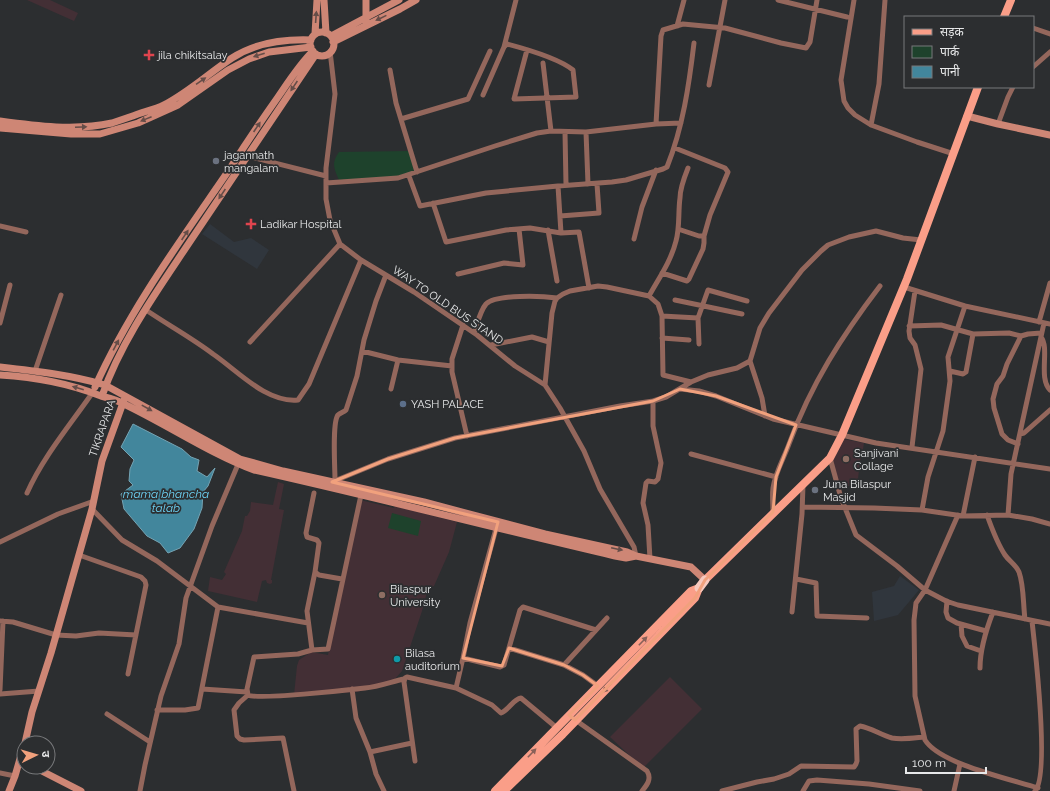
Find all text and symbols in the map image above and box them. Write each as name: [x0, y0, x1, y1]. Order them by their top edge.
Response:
one-way arrow: [313, 10, 319, 23]
one-way arrow: [376, 15, 387, 21]
legend: [904, 16, 1034, 88]
text: सड़क: [940, 25, 965, 39]
text: पार्क: [940, 45, 960, 59]
marker: jila chikitsalay: [143, 49, 155, 61]
place label: jila chikitsalay: [156, 49, 228, 62]
one-way arrow: [252, 53, 264, 59]
text: पानी: [940, 64, 961, 79]
one-way arrow: [195, 77, 206, 85]
one-way arrow: [290, 81, 298, 91]
one-way arrow: [139, 117, 151, 123]
one-way arrow: [253, 121, 261, 132]
one-way arrow: [75, 123, 87, 130]
place label: jagannath mangalam: [222, 149, 278, 175]
marker: jagannath mangalam: [211, 156, 221, 166]
one-way arrow: [218, 189, 226, 199]
marker: Ladikar Hospital: [245, 218, 257, 230]
place label: Ladikar Hospital: [260, 218, 342, 231]
one-way arrow: [181, 229, 189, 240]
street label: WAY TO OLD BUS STAND: [390, 263, 506, 348]
one-way arrow: [113, 339, 119, 351]
one-way arrow: [71, 385, 83, 391]
street label: TIKRAPARA: [87, 397, 118, 458]
place label: YASH PALACE: [411, 398, 484, 411]
marker: YASH PALACE: [398, 399, 408, 409]
one-way arrow: [141, 404, 153, 411]
place label: Sanjivani Collage: [854, 447, 898, 473]
marker: Sanjivani Collage: [841, 454, 851, 464]
place label: Juna Bilaspur Masjid: [823, 478, 891, 504]
marker: Juna Bilaspur Masjid: [810, 485, 820, 495]
water label: mama bhancha talab: [123, 487, 209, 515]
one-way arrow: [611, 547, 623, 553]
place label: Bilaspur University: [390, 583, 440, 609]
marker: Bilaspur University: [377, 590, 387, 600]
one-way arrow: [638, 636, 648, 646]
place label: Bilasa auditorium: [405, 647, 460, 673]
marker: Bilasa auditorium: [392, 654, 402, 664]
one-way arrow: [602, 683, 612, 693]
north arrow: [16, 735, 56, 775]
one-way arrow: [527, 748, 537, 758]
scale bar: [906, 749, 986, 775]
text: उ: [39, 750, 52, 759]
text: 100 m: [912, 756, 946, 770]

